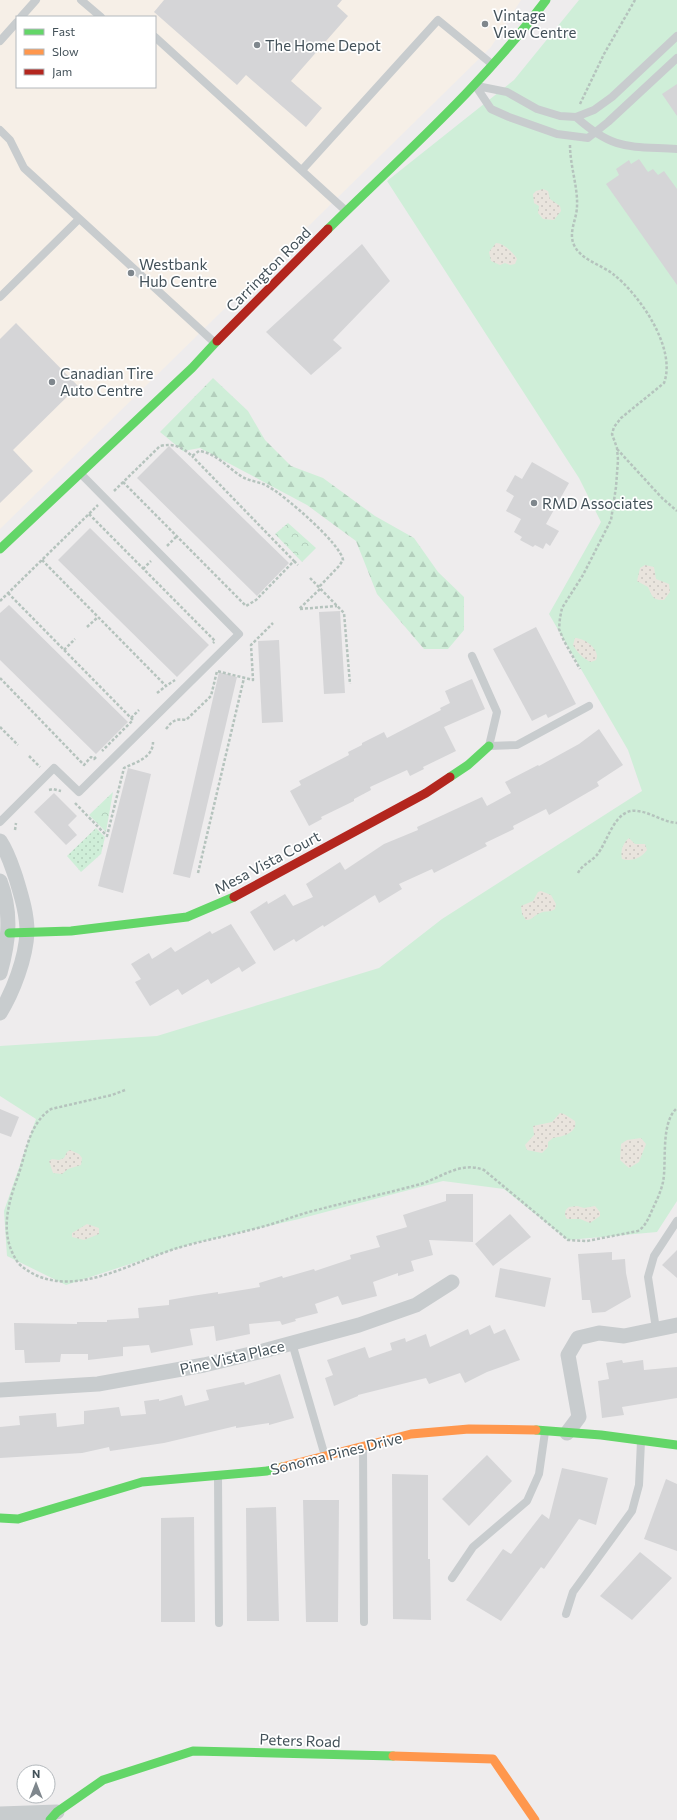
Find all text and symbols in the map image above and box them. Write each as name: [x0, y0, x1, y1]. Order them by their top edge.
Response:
place label: Vintage View Centre: [493, 6, 576, 41]
legend: [16, 16, 156, 88]
marker: Vintage View Centre: [480, 19, 490, 29]
text: Fast: [52, 24, 75, 38]
place label: The Home Depot: [265, 36, 381, 54]
marker: The Home Depot: [252, 40, 262, 50]
text: Slow: [52, 44, 79, 58]
text: Jam: [52, 64, 72, 79]
street label: Carrington Road: [222, 223, 314, 315]
place label: Westbank Hub Centre: [139, 255, 217, 290]
marker: Westbank Hub Centre: [126, 268, 136, 278]
place label: Canadian Tire Auto Centre: [60, 364, 154, 399]
marker: Canadian Tire Auto Centre: [47, 377, 57, 387]
place label: RMD Associates: [542, 494, 653, 512]
marker: RMD Associates: [529, 498, 539, 508]
street label: Mesa Vista Court: [211, 827, 323, 897]
street label: Pine Vista Place: [178, 1336, 286, 1378]
street label: Sonoma Pines Drive: [268, 1428, 404, 1478]
street label: Peters Road: [259, 1730, 341, 1750]
north arrow: [16, 1764, 56, 1804]
text: N: [32, 1767, 40, 1780]

